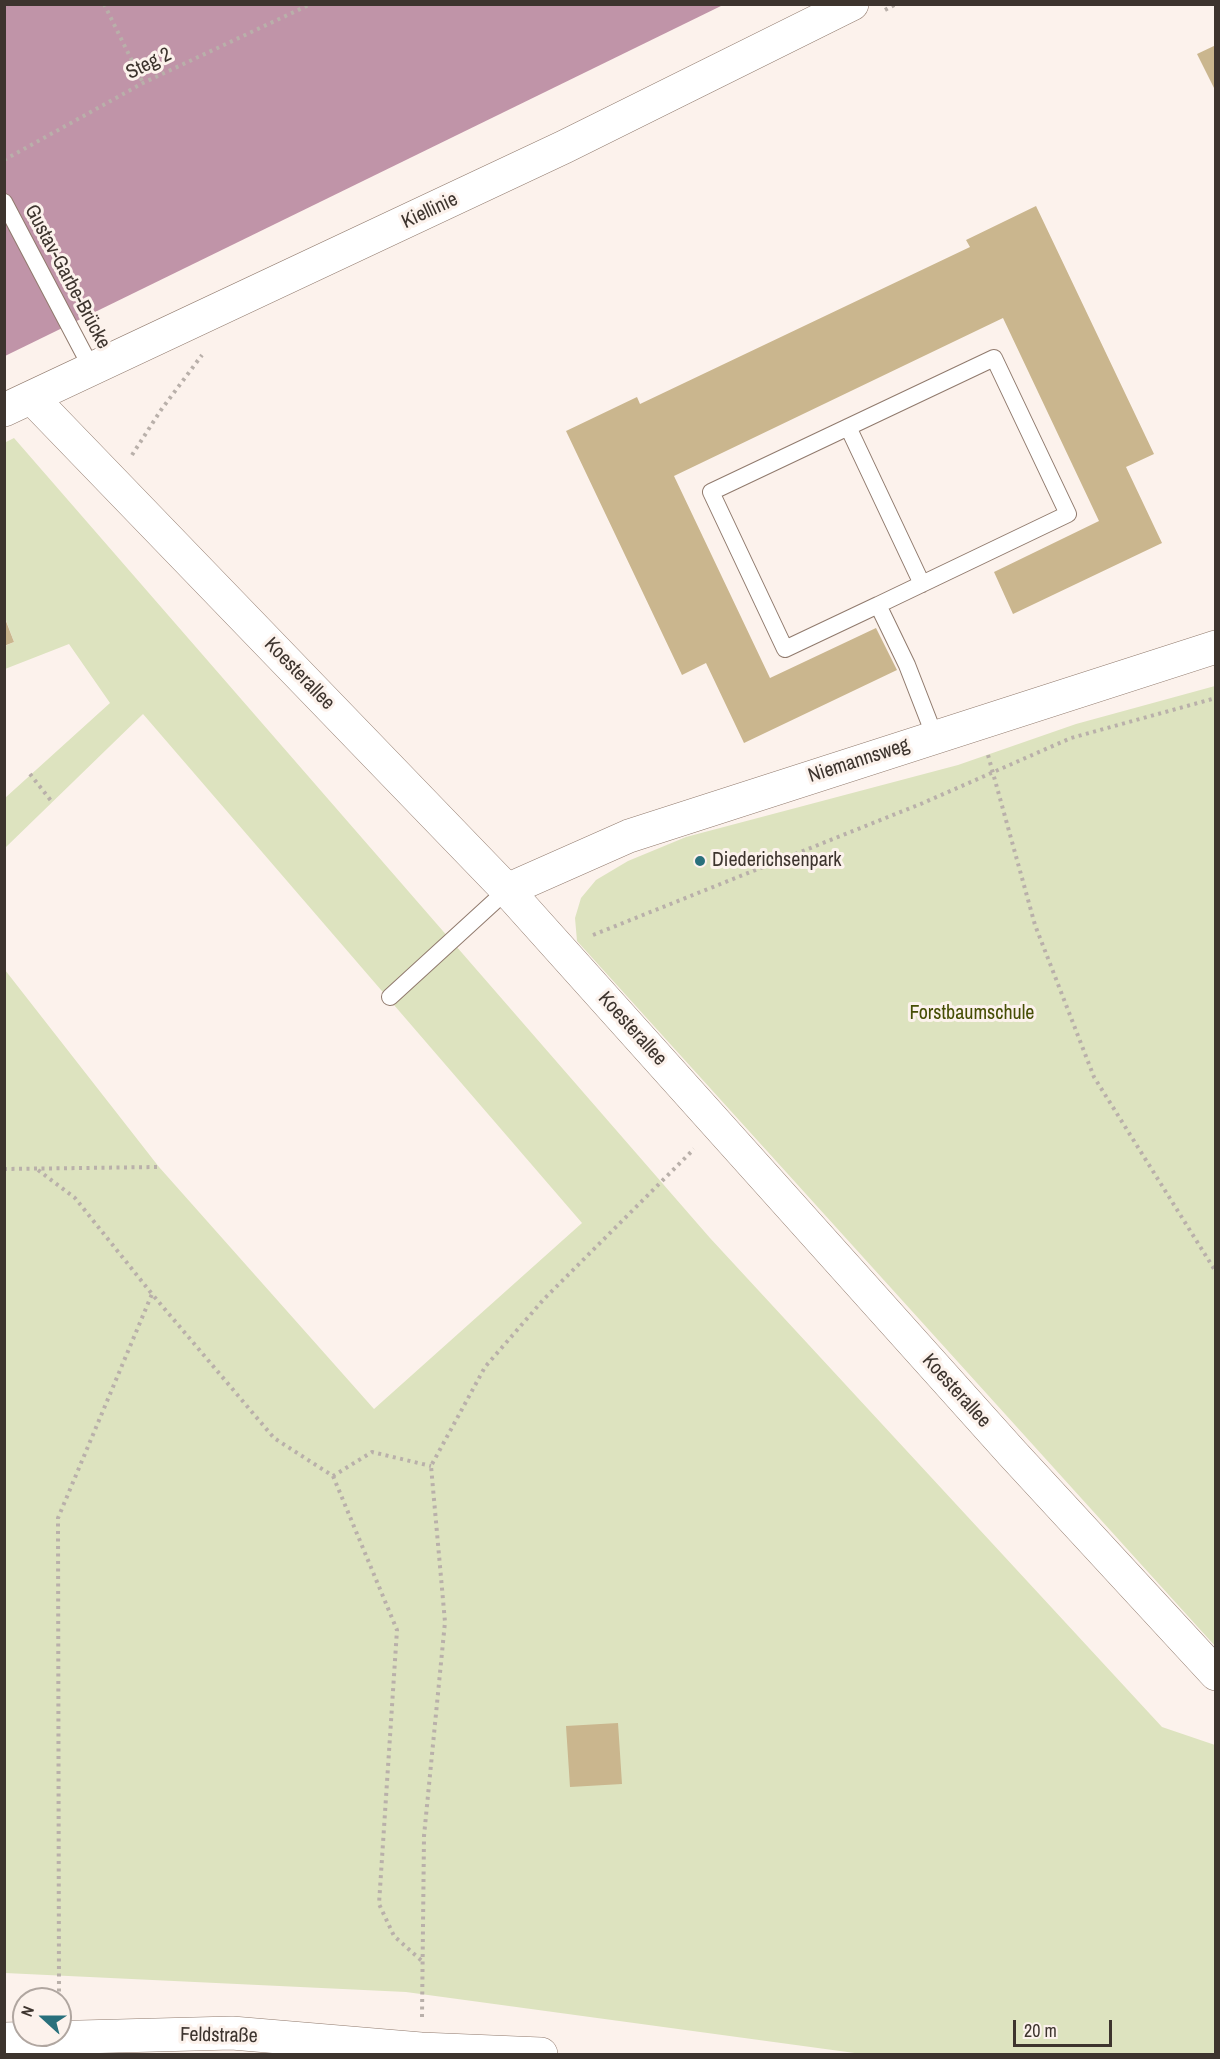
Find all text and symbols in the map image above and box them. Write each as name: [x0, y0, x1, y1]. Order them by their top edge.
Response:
street label: Steg 2: [122, 43, 176, 85]
street label: Kiellinie: [398, 188, 462, 234]
street label: Gustav-Garbe-Brücke: [19, 201, 115, 353]
street label: Koesterallee: [259, 633, 339, 715]
street label: Niemannsweg: [805, 733, 913, 789]
place label: Diederichsenpark: [712, 849, 841, 873]
marker: Diederichsenpark: [693, 854, 707, 868]
street label: Koesterallee: [593, 987, 671, 1071]
park label: Forstbaumschule: [910, 1002, 1034, 1026]
street label: Koesterallee: [917, 1349, 995, 1433]
north arrow: [12, 1987, 72, 2047]
text: N: [15, 2003, 39, 2020]
scale bar: [1016, 2008, 1115, 2046]
text: 20 m: [1024, 2018, 1057, 2043]
street label: Feldstraße: [180, 2023, 258, 2049]

